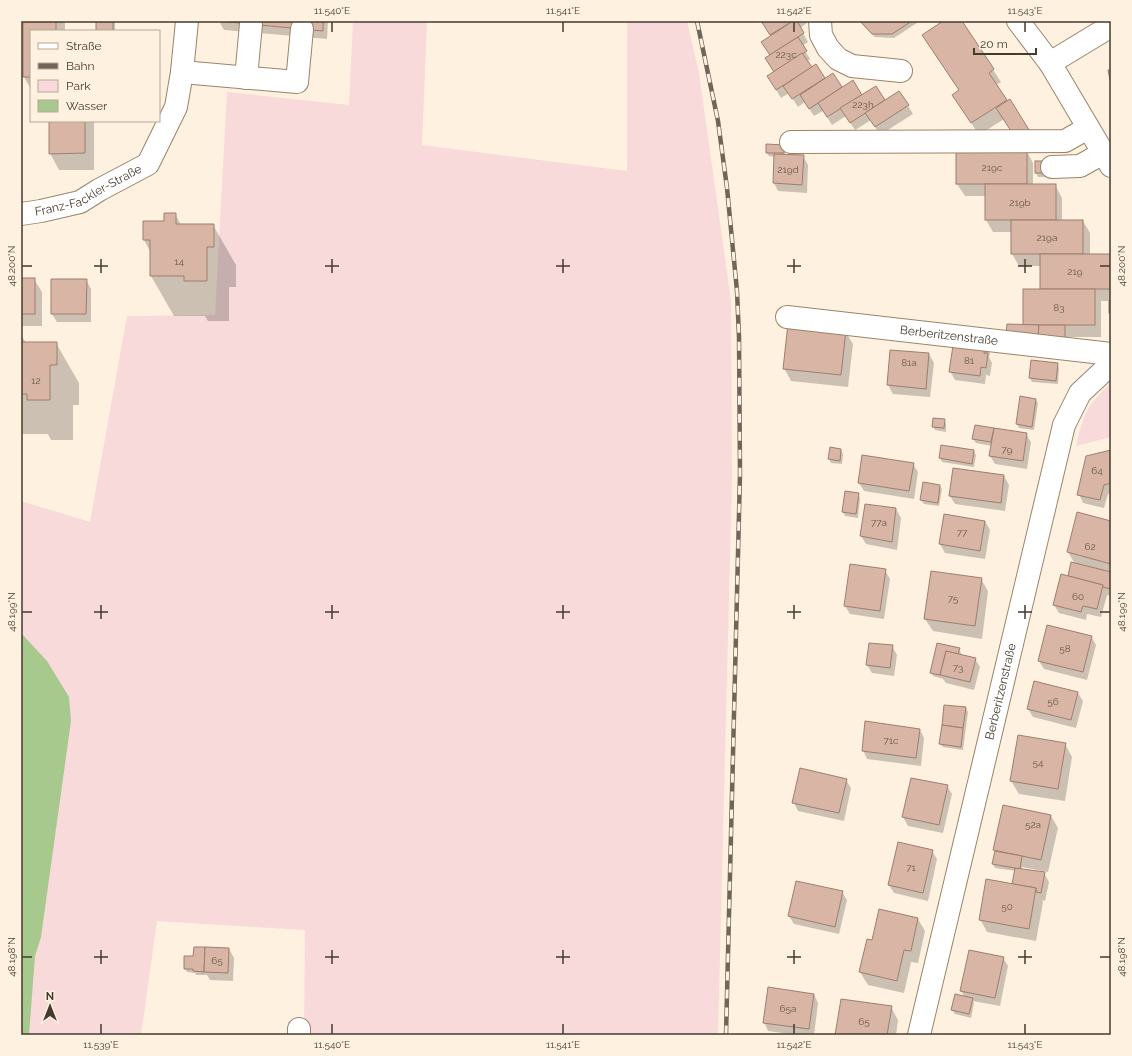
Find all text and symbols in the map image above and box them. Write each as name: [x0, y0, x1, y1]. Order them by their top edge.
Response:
text: 11.540°E: [314, 5, 350, 16]
text: 11.541°E: [546, 5, 580, 16]
text: 11.542°E: [776, 5, 812, 16]
text: 11.543°E: [1007, 5, 1043, 16]
legend: [30, 30, 160, 122]
scale bar: [974, 30, 1036, 56]
text: 20 m: [980, 37, 1008, 51]
text: Straße: [66, 39, 102, 53]
house number: 223c: [775, 49, 797, 60]
text: Bahn: [66, 59, 95, 73]
text: Park: [66, 79, 91, 93]
text: Wasser: [66, 99, 108, 113]
house number: 223h: [852, 99, 874, 110]
street label: Franz-Fackler-Straße: [34, 162, 144, 219]
house number: 219c: [982, 162, 1003, 173]
house number: 219d: [777, 164, 799, 175]
house number: 219b: [1009, 197, 1031, 208]
house number: 219a: [1037, 232, 1057, 243]
text: 48.200°N: [6, 246, 17, 286]
text: 48.200°N: [1116, 246, 1127, 286]
house number: 14: [174, 256, 184, 267]
house number: 219: [1067, 266, 1083, 277]
house number: 83: [1053, 302, 1065, 313]
street label: Berberitzenstraße: [899, 323, 999, 348]
house number: 81: [964, 355, 975, 366]
house number: 81a: [901, 357, 917, 368]
house number: 12: [31, 375, 41, 386]
house number: 79: [1001, 444, 1013, 455]
house number: 64: [1091, 465, 1103, 476]
house number: 77a: [871, 517, 887, 528]
house number: 77: [957, 527, 968, 538]
house number: 62: [1084, 541, 1096, 552]
house number: 60: [1072, 591, 1084, 602]
text: 48.199°N: [6, 592, 17, 632]
text: 48.199°N: [1116, 592, 1127, 632]
house number: 75: [948, 593, 959, 604]
street label: Berberitzenstraße: [982, 642, 1019, 741]
house number: 58: [1059, 643, 1071, 654]
house number: 73: [953, 662, 963, 673]
house number: 56: [1047, 696, 1059, 707]
house number: 71c: [883, 735, 899, 746]
house number: 54: [1033, 757, 1044, 768]
house number: 52a: [1025, 819, 1041, 830]
house number: 71: [906, 862, 917, 873]
house number: 50: [1001, 901, 1013, 912]
text: 48.198°N: [6, 937, 17, 977]
text: 48.198°N: [1116, 937, 1127, 977]
house number: 65: [211, 955, 223, 966]
north arrow: [30, 986, 70, 1026]
text: N: [46, 990, 54, 1003]
house number: 65a: [780, 1003, 796, 1014]
house number: 65: [858, 1016, 870, 1027]
text: 11.539°E: [83, 1039, 119, 1050]
text: 11.540°E: [314, 1039, 350, 1050]
text: 11.541°E: [546, 1039, 580, 1050]
text: 11.542°E: [776, 1039, 812, 1050]
text: 11.543°E: [1007, 1039, 1043, 1050]

